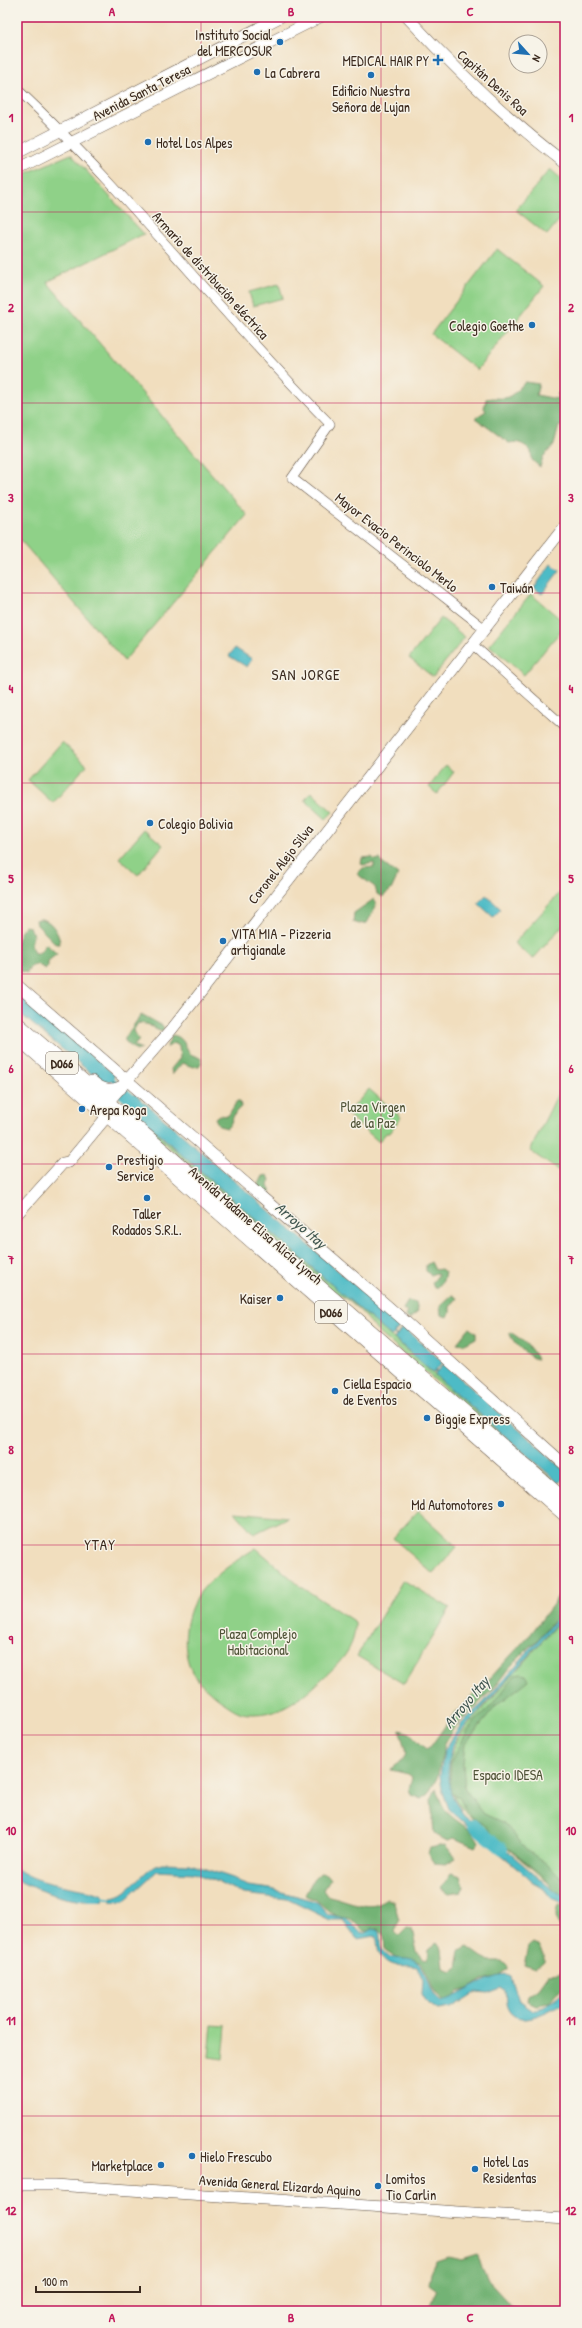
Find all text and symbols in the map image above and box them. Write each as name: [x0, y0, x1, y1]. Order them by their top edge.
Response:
text: A: [109, 2, 116, 20]
text: B: [288, 2, 295, 20]
text: C: [466, 2, 474, 20]
place label: Instituto Social del MERCOSUR: [195, 25, 272, 60]
north arrow: [508, 34, 548, 74]
marker: Instituto Social del MERCOSUR: [275, 37, 285, 47]
street label: Capitán Denis Roa: [453, 45, 533, 120]
place label: MEDICAL HAIR PY: [342, 51, 430, 70]
text: N: [529, 53, 544, 64]
marker: MEDICAL HAIR PY: [432, 54, 444, 66]
street label: Avenida Santa Teresa: [89, 59, 194, 125]
place label: La Cabrera: [265, 63, 320, 82]
marker: La Cabrera: [252, 67, 262, 77]
marker: Edificio Nuestra Señora de Lujan: [366, 70, 376, 80]
place label: Edificio Nuestra Señora de Lujan: [332, 81, 410, 117]
text: 1: [9, 108, 14, 126]
text: 1: [569, 108, 574, 126]
place label: Hotel Los Alpes: [156, 133, 233, 153]
marker: Hotel Los Alpes: [143, 137, 153, 147]
street label: Armario de distribución eléctrica: [148, 207, 274, 343]
text: 2: [8, 298, 15, 316]
text: 2: [568, 298, 575, 316]
place label: Colegio Goethe: [449, 316, 524, 336]
marker: Colegio Goethe: [527, 320, 537, 330]
text: 3: [8, 488, 14, 506]
street label: Mayor Evacio Perinciolo Merlo: [331, 488, 463, 597]
text: 3: [568, 488, 574, 506]
place label: Taiwán: [500, 578, 533, 597]
marker: Taiwán: [487, 582, 497, 592]
district label: SAN JORGE: [271, 664, 341, 685]
text: 4: [9, 679, 14, 697]
text: 4: [569, 679, 574, 697]
place label: Colegio Bolivia: [158, 814, 233, 834]
marker: Colegio Bolivia: [145, 818, 155, 828]
street label: Coronel Alejo Silva: [243, 820, 318, 908]
text: 5: [8, 869, 14, 887]
text: 5: [568, 869, 574, 887]
place label: VITA MIA - Pizzeria artigianale: [231, 924, 331, 960]
marker: VITA MIA - Pizzeria artigianale: [218, 936, 228, 946]
road number: D066: [46, 1052, 78, 1074]
text: 6: [8, 1059, 14, 1077]
text: 6: [568, 1059, 574, 1077]
park label: Plaza Virgen de la Paz: [340, 1097, 406, 1132]
place label: Arepa Roga: [90, 1100, 147, 1120]
marker: Arepa Roga: [77, 1104, 87, 1114]
place label: Prestigio Service: [117, 1150, 163, 1185]
marker: Prestigio Service: [104, 1162, 114, 1172]
street label: Avenida Madame Elisa Alicia Lynch: [184, 1162, 327, 1289]
marker: Taller Rodados S.R.L.: [142, 1193, 152, 1203]
water label: Arroyo Itay: [271, 1197, 332, 1254]
place label: Taller Rodados S.R.L.: [112, 1204, 182, 1239]
text: 7: [7, 1250, 15, 1268]
text: 7: [567, 1250, 575, 1268]
place label: Kaiser: [240, 1289, 273, 1308]
marker: Kaiser: [275, 1293, 285, 1303]
road number: D066: [315, 1301, 347, 1323]
place label: Ciella Espacio de Eventos: [343, 1374, 412, 1409]
marker: Ciella Espacio de Eventos: [330, 1386, 340, 1396]
place label: Biggie Express: [435, 1409, 510, 1429]
marker: Biggie Express: [422, 1413, 432, 1423]
text: 8: [8, 1440, 14, 1458]
text: 8: [568, 1440, 574, 1458]
place label: Md Automotores: [411, 1495, 493, 1514]
marker: Md Automotores: [496, 1499, 506, 1509]
district label: YTAY: [84, 1534, 116, 1555]
park label: Plaza Complejo Habitacional: [219, 1624, 297, 1659]
text: 9: [9, 1630, 14, 1648]
text: 9: [569, 1630, 574, 1648]
water label: Arroyo Itay: [438, 1670, 495, 1732]
park label: Espacio IDESA: [473, 1765, 543, 1785]
text: 10: [6, 1821, 16, 1839]
text: 10: [566, 1821, 576, 1839]
text: 11: [6, 2011, 16, 2029]
text: 11: [566, 2011, 576, 2029]
place label: Hielo Frescubo: [200, 2147, 272, 2166]
marker: Hielo Frescubo: [187, 2151, 197, 2161]
place label: Hotel Las Residentas: [483, 2152, 537, 2187]
place label: Marketplace: [91, 2156, 153, 2176]
marker: Marketplace: [156, 2160, 166, 2170]
marker: Hotel Las Residentas: [470, 2164, 480, 2174]
place label: Lomitos Tio Carlin: [386, 2169, 436, 2204]
street label: Avenida General Elizardo Aquino: [199, 2170, 362, 2201]
marker: Lomitos Tio Carlin: [373, 2181, 383, 2191]
text: 12: [6, 2201, 17, 2219]
text: 12: [566, 2201, 577, 2219]
scale bar: [36, 2268, 140, 2294]
text: 100 m: [42, 2273, 68, 2290]
text: A: [109, 2308, 116, 2326]
text: B: [288, 2308, 295, 2326]
text: C: [466, 2308, 474, 2326]

